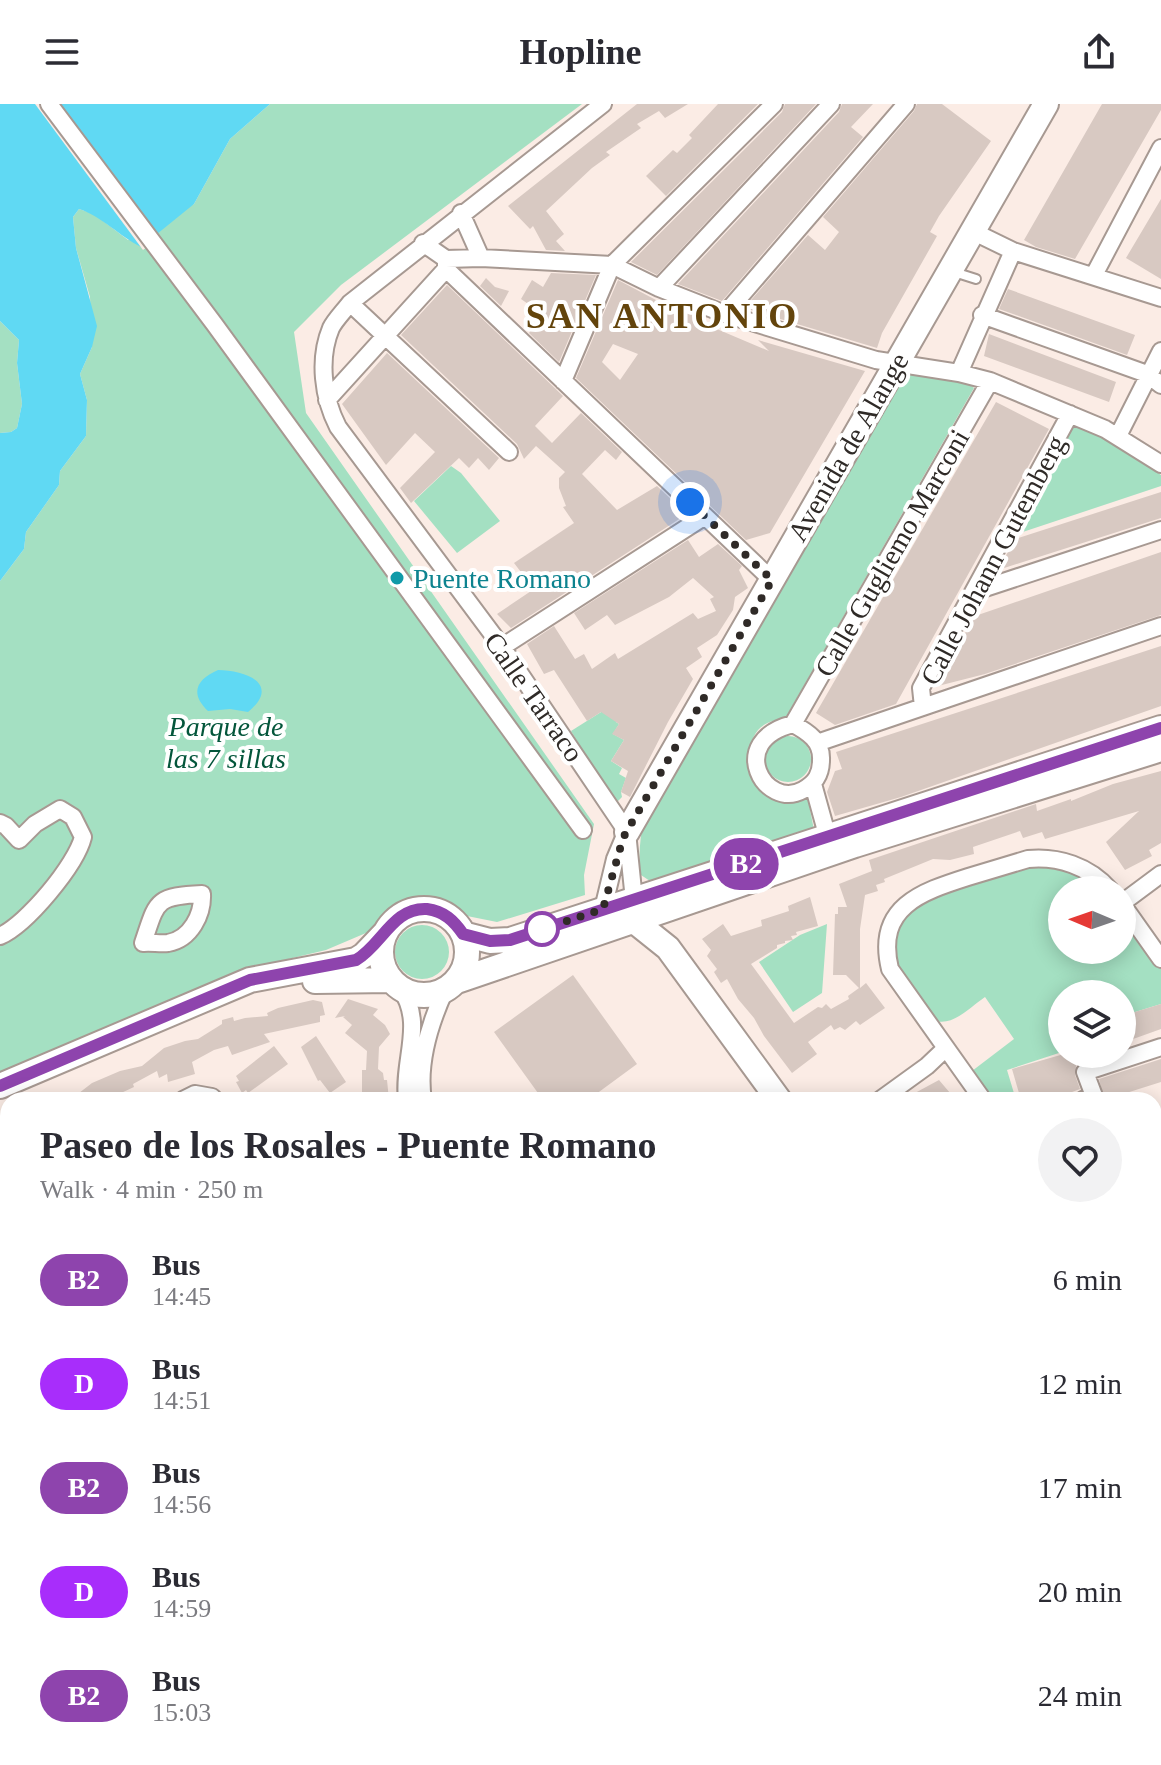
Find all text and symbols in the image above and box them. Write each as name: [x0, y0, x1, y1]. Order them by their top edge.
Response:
icon: menu: [40, 30, 84, 74]
icon: share: [1077, 30, 1121, 74]
text: Hopline: [519, 32, 642, 72]
district label: SAN ANTONIO: [526, 296, 798, 336]
street label: Avenida de Alange: [781, 347, 915, 547]
street label: Calle Gugliemo Marconi: [809, 424, 976, 682]
street label: Calle Johann Gutemberg: [914, 430, 1072, 690]
your location: [670, 482, 710, 522]
place label: Puente Romano: [413, 563, 591, 594]
marker: Puente Romano: [388, 569, 406, 587]
street label: Calle Tarraco: [478, 626, 590, 768]
park label: Parque de las 7 sillas: [166, 711, 286, 774]
line badge: B2: [710, 838, 782, 890]
text: B2: [730, 848, 762, 879]
north arrow: [1048, 876, 1136, 964]
map controls: [1048, 876, 1136, 1068]
unlabelled marker: [525, 912, 559, 946]
button: layers: [1048, 980, 1136, 1068]
button: heart: [1038, 1118, 1122, 1202]
text: Paseo de los Rosales - Puente Romano: [40, 1124, 656, 1166]
text: Walk · 4 min · 250 m: [40, 1175, 263, 1204]
text: Bus: [152, 1248, 200, 1281]
text: 6 min: [1053, 1263, 1122, 1296]
text: B2: [68, 1264, 100, 1295]
text: 14:45: [152, 1282, 211, 1311]
text: Bus: [152, 1352, 200, 1385]
text: 12 min: [1038, 1367, 1122, 1400]
text: D: [74, 1368, 94, 1399]
text: 14:51: [152, 1386, 211, 1415]
text: Bus: [152, 1456, 200, 1489]
text: 17 min: [1038, 1471, 1122, 1504]
text: B2: [68, 1472, 100, 1503]
text: 14:56: [152, 1490, 211, 1519]
text: Bus: [152, 1560, 200, 1593]
text: 20 min: [1038, 1575, 1122, 1608]
text: D: [74, 1576, 94, 1607]
text: 14:59: [152, 1594, 211, 1623]
text: Bus: [152, 1664, 200, 1697]
text: 24 min: [1038, 1679, 1122, 1712]
text: B2: [68, 1680, 100, 1711]
text: 15:03: [152, 1698, 211, 1727]

